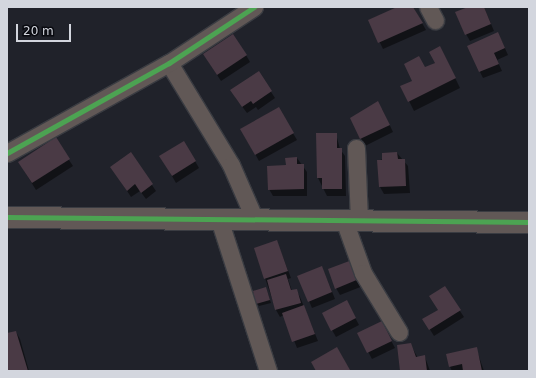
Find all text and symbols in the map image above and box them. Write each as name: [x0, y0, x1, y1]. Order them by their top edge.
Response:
scale bar: [18, 16, 73, 42]
text: 20 m: [23, 24, 54, 38]

